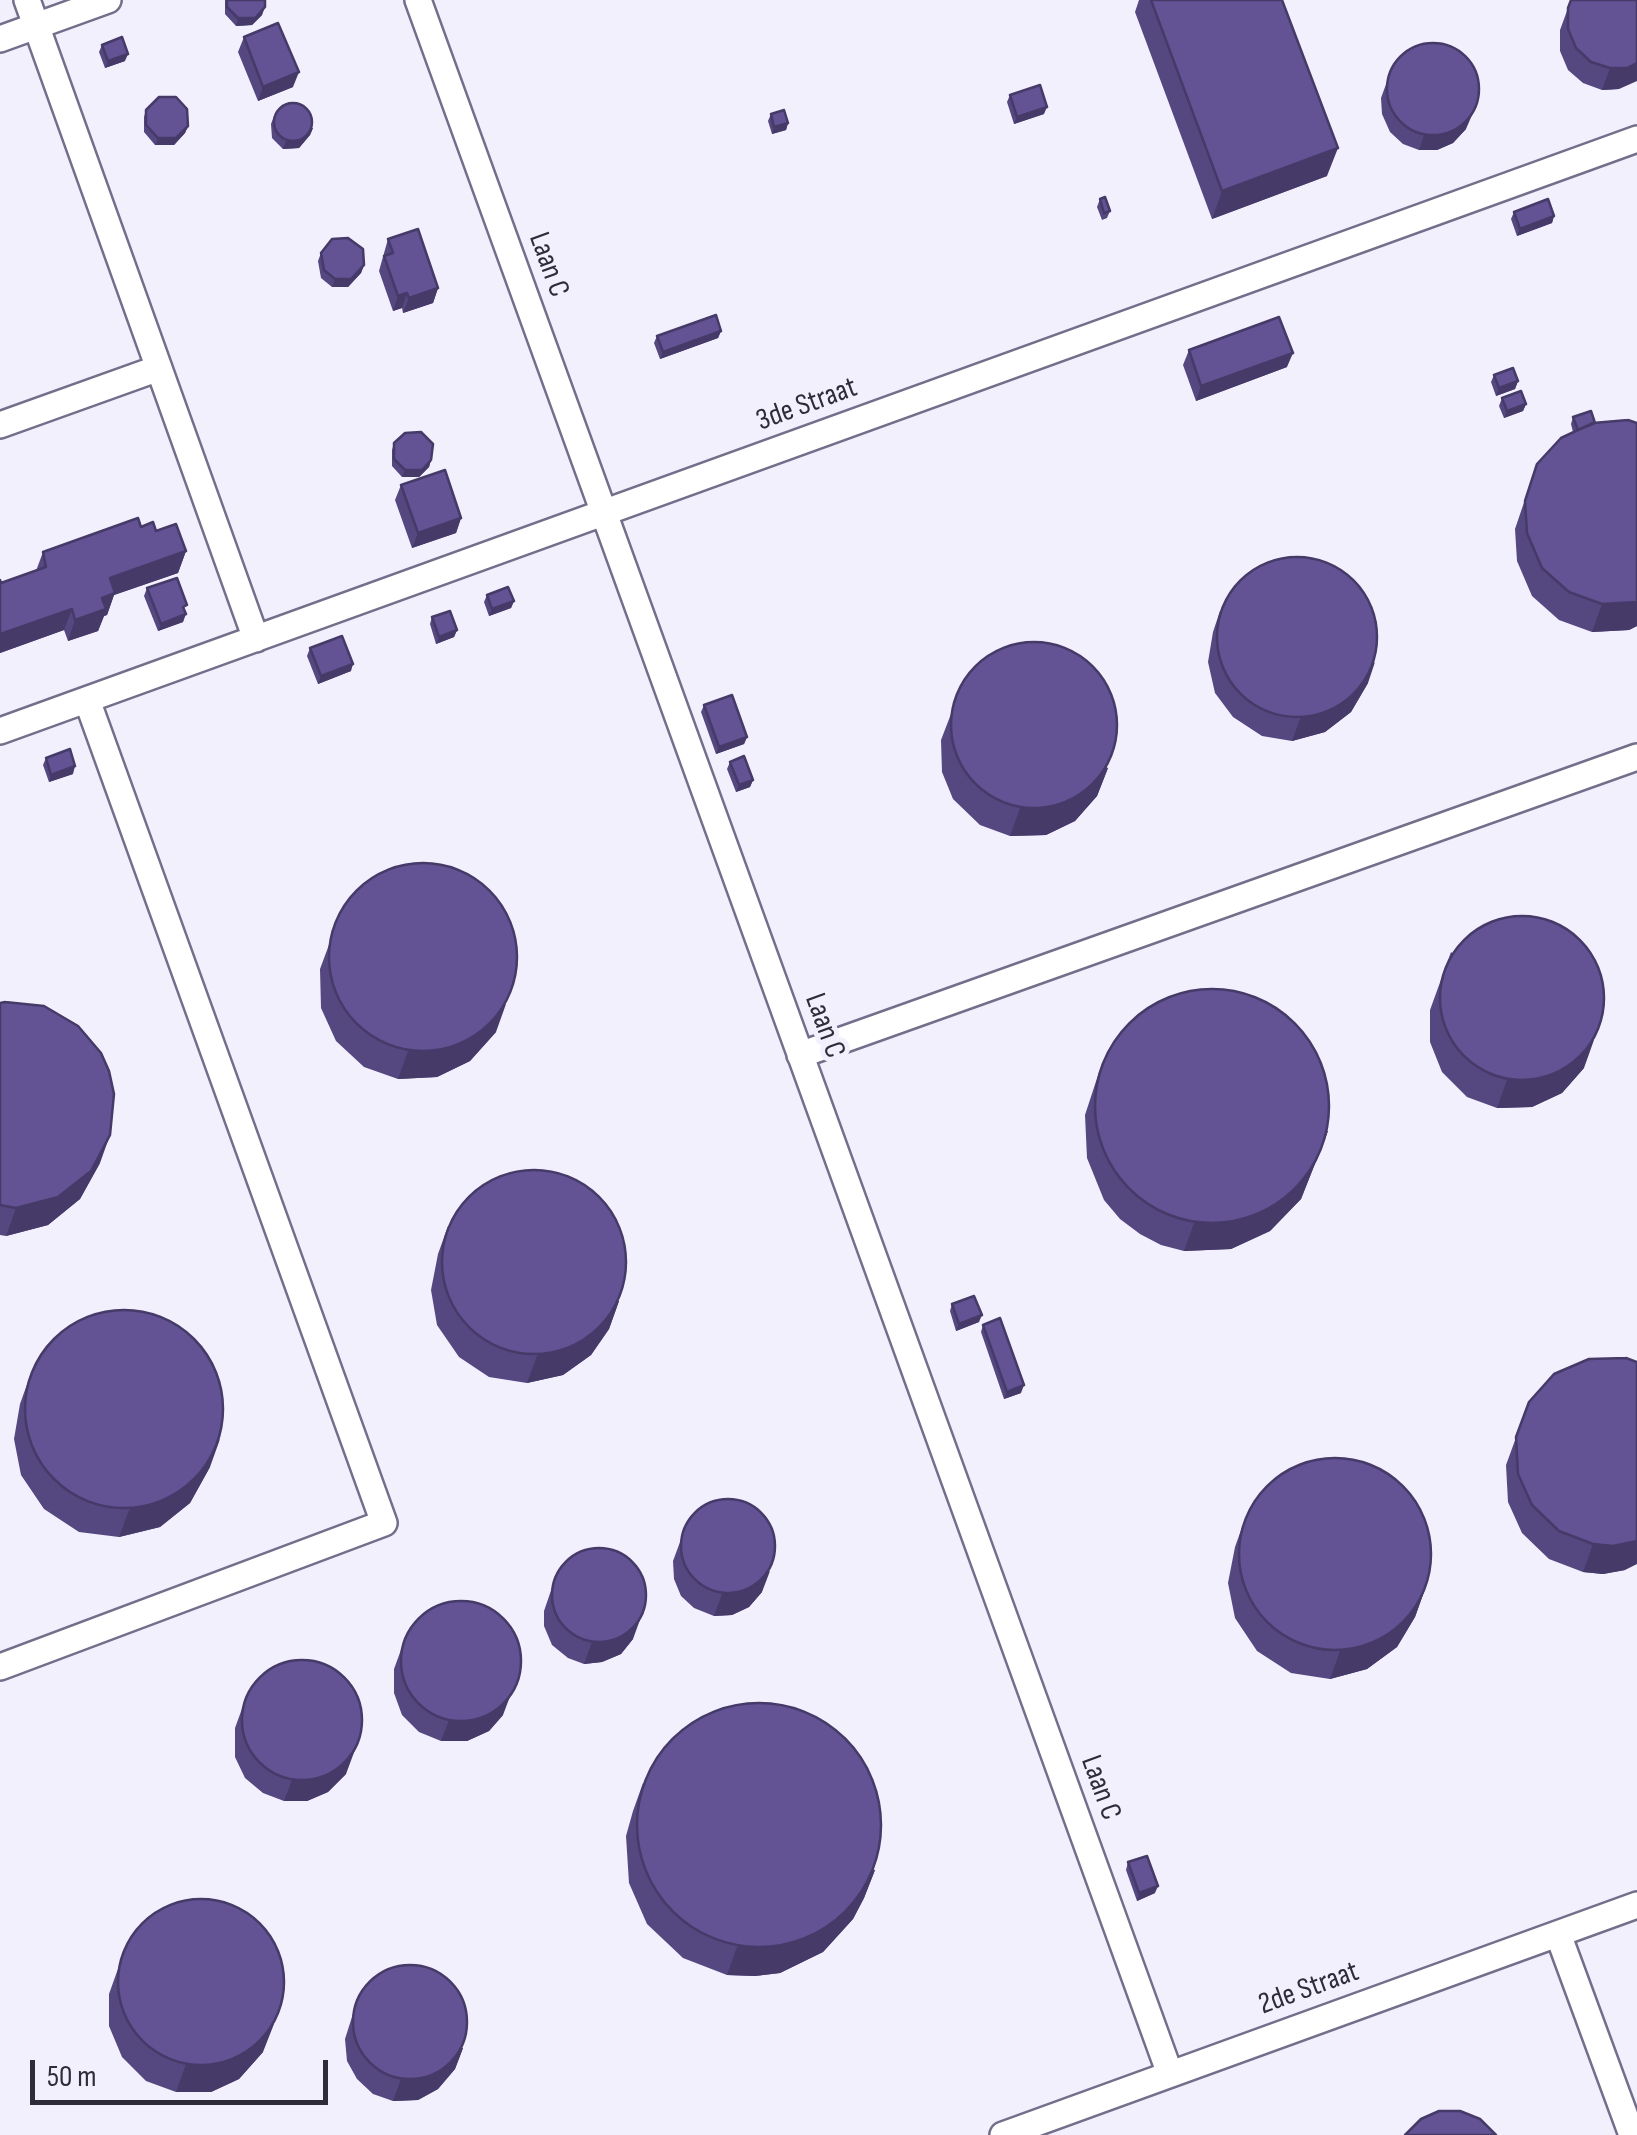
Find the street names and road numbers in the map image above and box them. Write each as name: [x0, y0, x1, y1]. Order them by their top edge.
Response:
street label: Laan C: [520, 228, 576, 302]
street label: 3de Straat: [752, 370, 862, 440]
street label: Laan C: [796, 989, 852, 1063]
street label: Laan C: [1072, 1751, 1128, 1825]
street label: 2de Straat: [1254, 1954, 1364, 2024]

